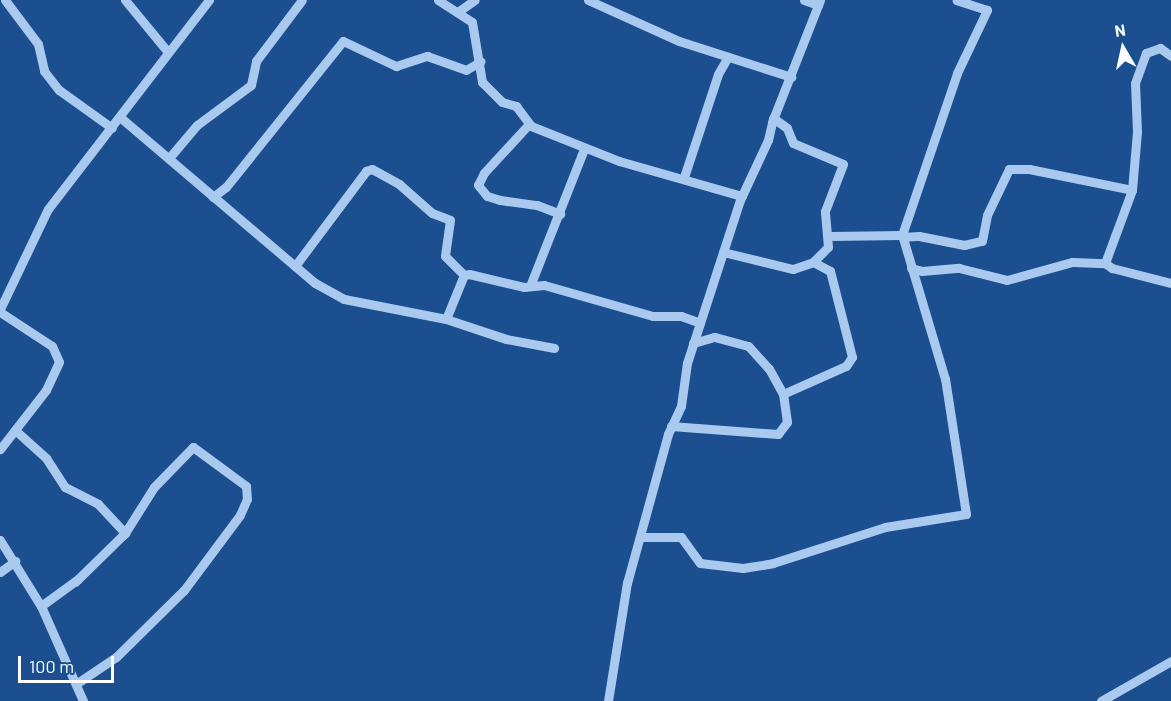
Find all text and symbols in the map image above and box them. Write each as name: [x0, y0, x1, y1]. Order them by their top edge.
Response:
north arrow: [1093, 18, 1153, 78]
text: N: [1113, 20, 1127, 40]
scale bar: [21, 644, 117, 682]
text: 100 m: [29, 655, 74, 677]

